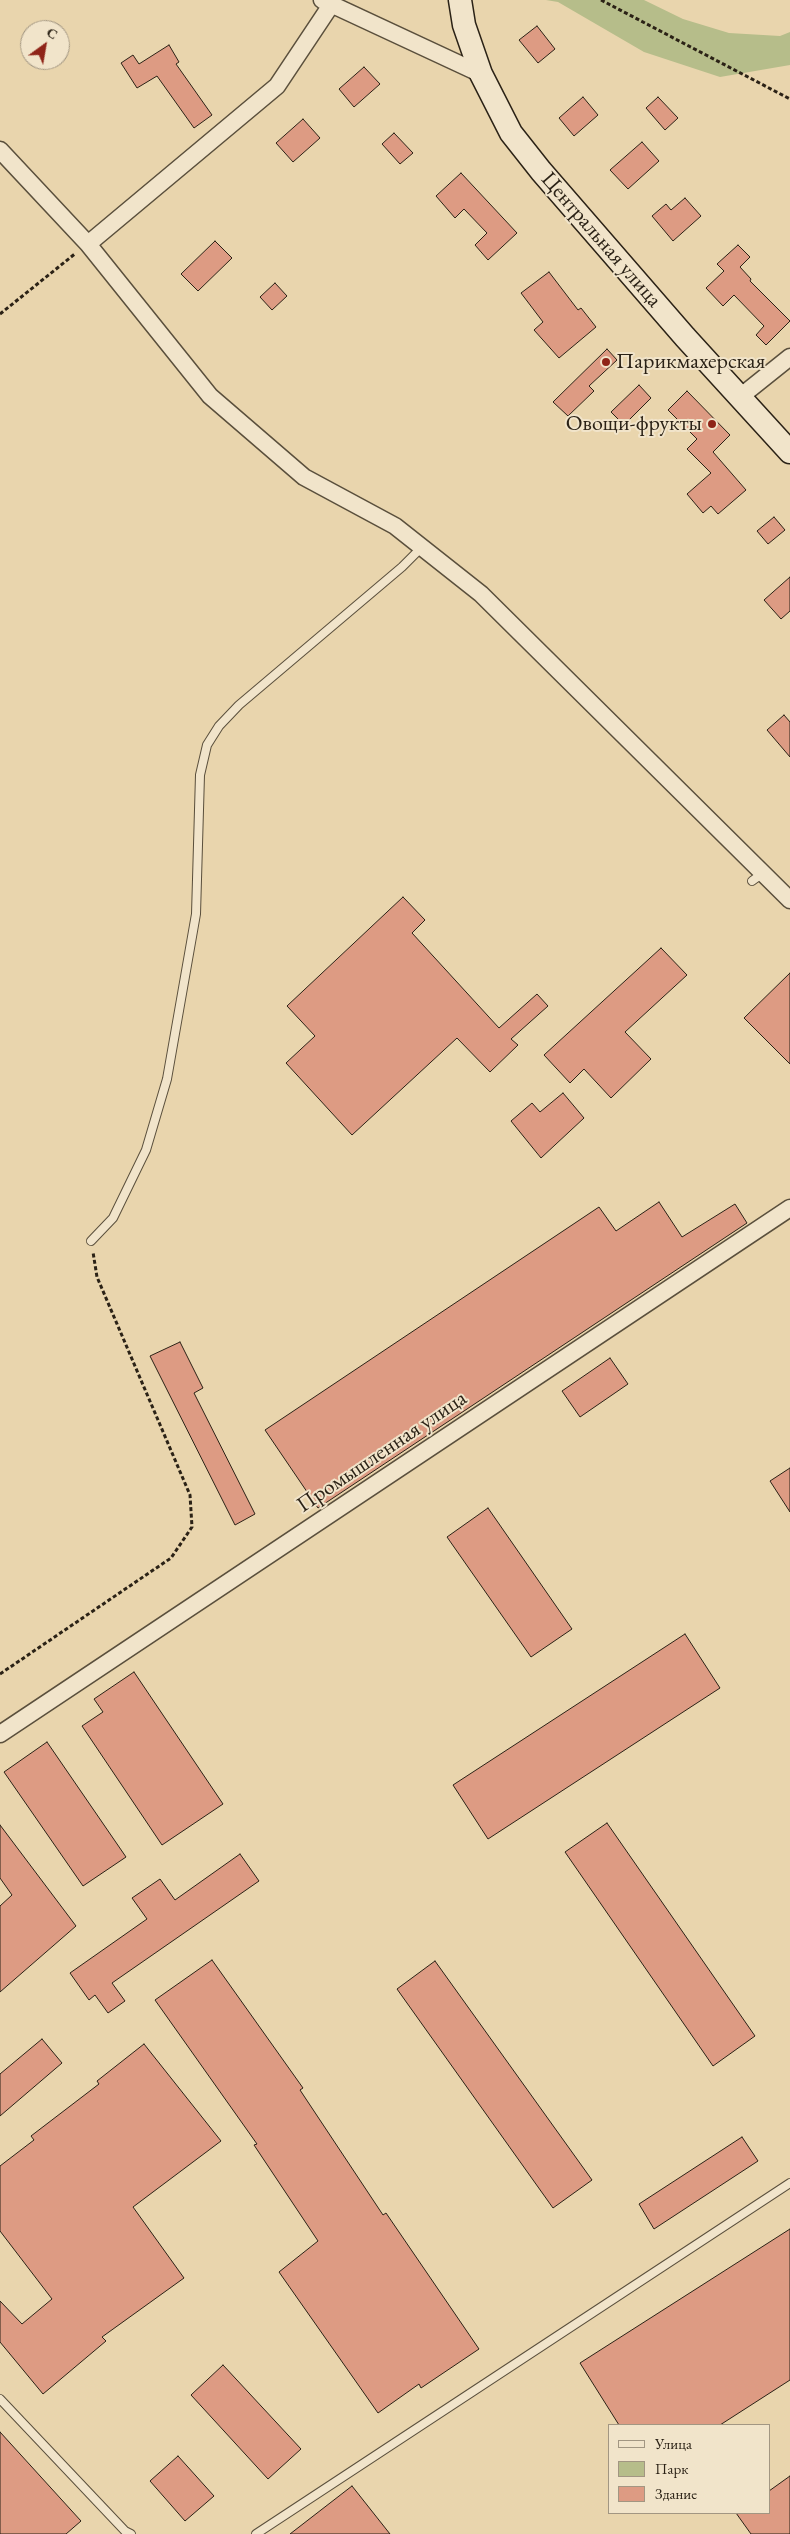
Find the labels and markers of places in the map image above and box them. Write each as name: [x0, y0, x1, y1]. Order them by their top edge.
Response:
place label: Парикмахерская: [616, 349, 765, 375]
marker: Парикмахерская: [600, 356, 612, 368]
place label: Овощи-фрукты: [566, 411, 702, 437]
marker: Овощи-фрукты: [706, 418, 718, 430]

